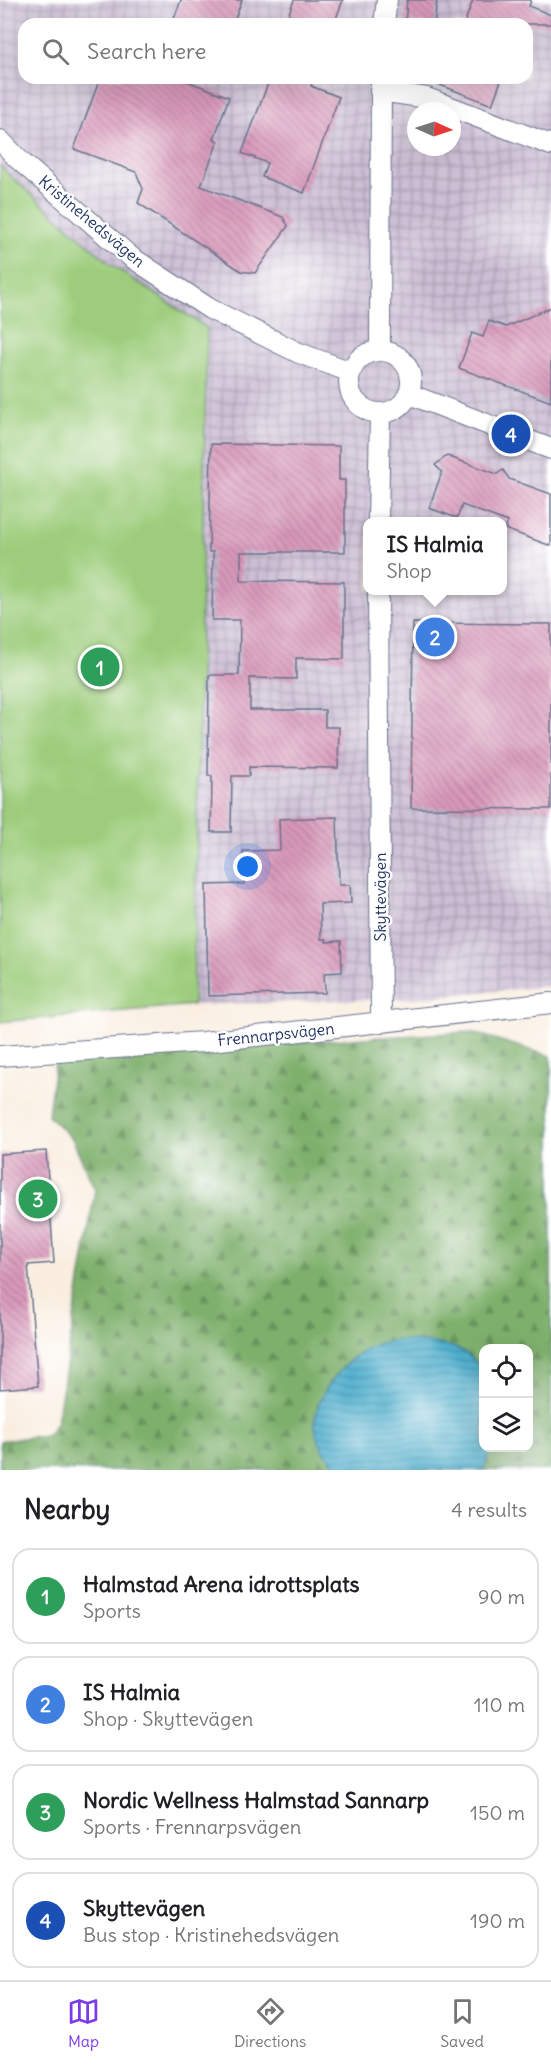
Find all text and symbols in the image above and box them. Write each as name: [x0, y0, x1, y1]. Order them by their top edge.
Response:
search box: [18, 18, 533, 84]
icon: search: [39, 35, 72, 68]
text: Search here: [87, 37, 206, 65]
north arrow: [407, 102, 461, 156]
street label: Kristinehedsvägen: [35, 171, 149, 271]
pin: 4: [492, 412, 530, 456]
popup: [363, 517, 507, 595]
text: IS Halmia: [386, 530, 484, 558]
text: Shop: [386, 558, 432, 583]
pin: 2: [416, 614, 454, 660]
pin: 1: [80, 644, 120, 690]
your location: [233, 852, 262, 881]
street label: Skyttevägen: [370, 853, 390, 941]
street label: Frennarpsvägen: [217, 1018, 335, 1050]
pin: 3: [18, 1176, 57, 1222]
map controls: [479, 1344, 533, 1452]
button: locate: [479, 1344, 533, 1398]
button: layers: [479, 1398, 533, 1452]
text: Nearby: [24, 1493, 110, 1526]
text: 4 results: [451, 1497, 527, 1522]
text: Halmstad Arena idrottsplats: [83, 1570, 360, 1598]
text: 1: [42, 1584, 49, 1609]
text: 90 m: [478, 1584, 525, 1609]
text: Sports: [83, 1598, 141, 1623]
text: IS Halmia: [83, 1678, 180, 1706]
text: 2: [40, 1692, 51, 1717]
text: 110 m: [474, 1692, 525, 1717]
text: Shop · Skyttevägen: [83, 1706, 253, 1731]
text: Nordic Wellness Halmstad Sannarp: [83, 1786, 429, 1814]
text: 3: [40, 1800, 51, 1825]
text: 150 m: [470, 1800, 525, 1825]
text: Sports · Frennarpsvägen: [83, 1814, 301, 1839]
text: Skyttevägen: [83, 1894, 205, 1922]
text: 4: [40, 1908, 51, 1933]
text: 190 m: [470, 1908, 525, 1933]
text: Bus stop · Kristinehedsvägen: [83, 1922, 339, 1947]
tab: Map: [67, 1995, 100, 2051]
tab: Directions: [234, 1995, 306, 2051]
tab: Saved: [440, 1995, 484, 2051]

